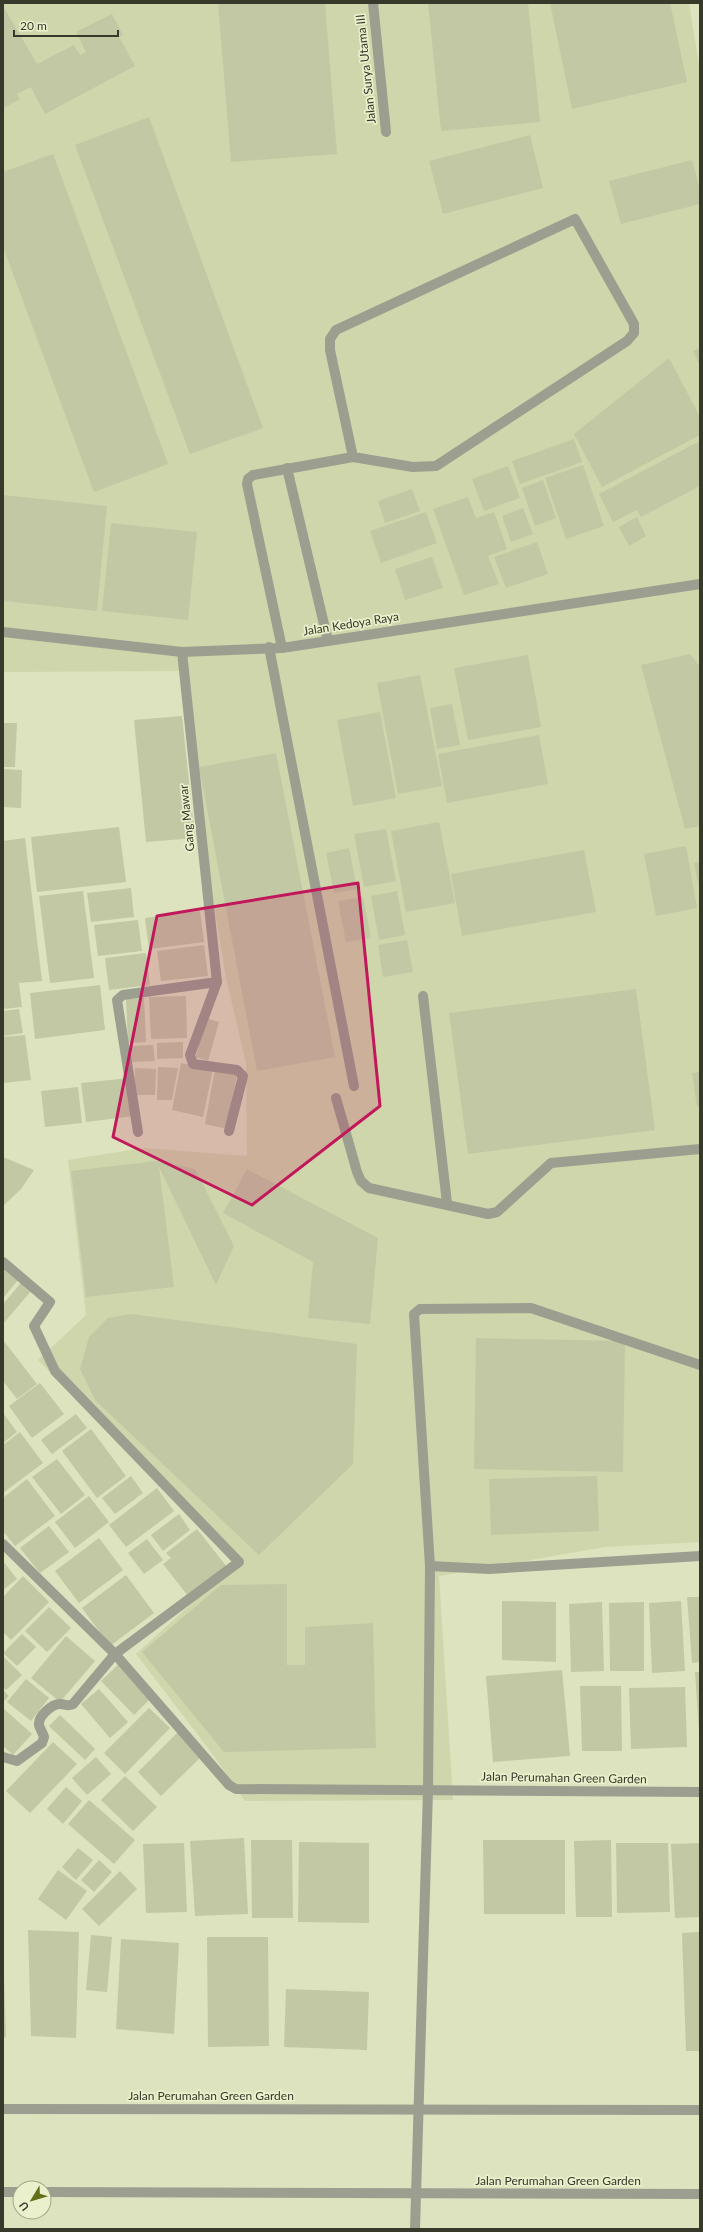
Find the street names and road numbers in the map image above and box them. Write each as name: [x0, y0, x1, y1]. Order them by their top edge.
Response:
street label: Jalan Surya Utama III: [352, 14, 379, 124]
street label: Jalan Kedoya Raya: [302, 609, 400, 638]
street label: Gang Mawar: [175, 783, 197, 852]
street label: Jalan Perumahan Green Garden: [481, 1769, 647, 1786]
street label: Jalan Perumahan Green Garden: [128, 2088, 294, 2103]
street label: Jalan Perumahan Green Garden: [475, 2173, 641, 2188]

